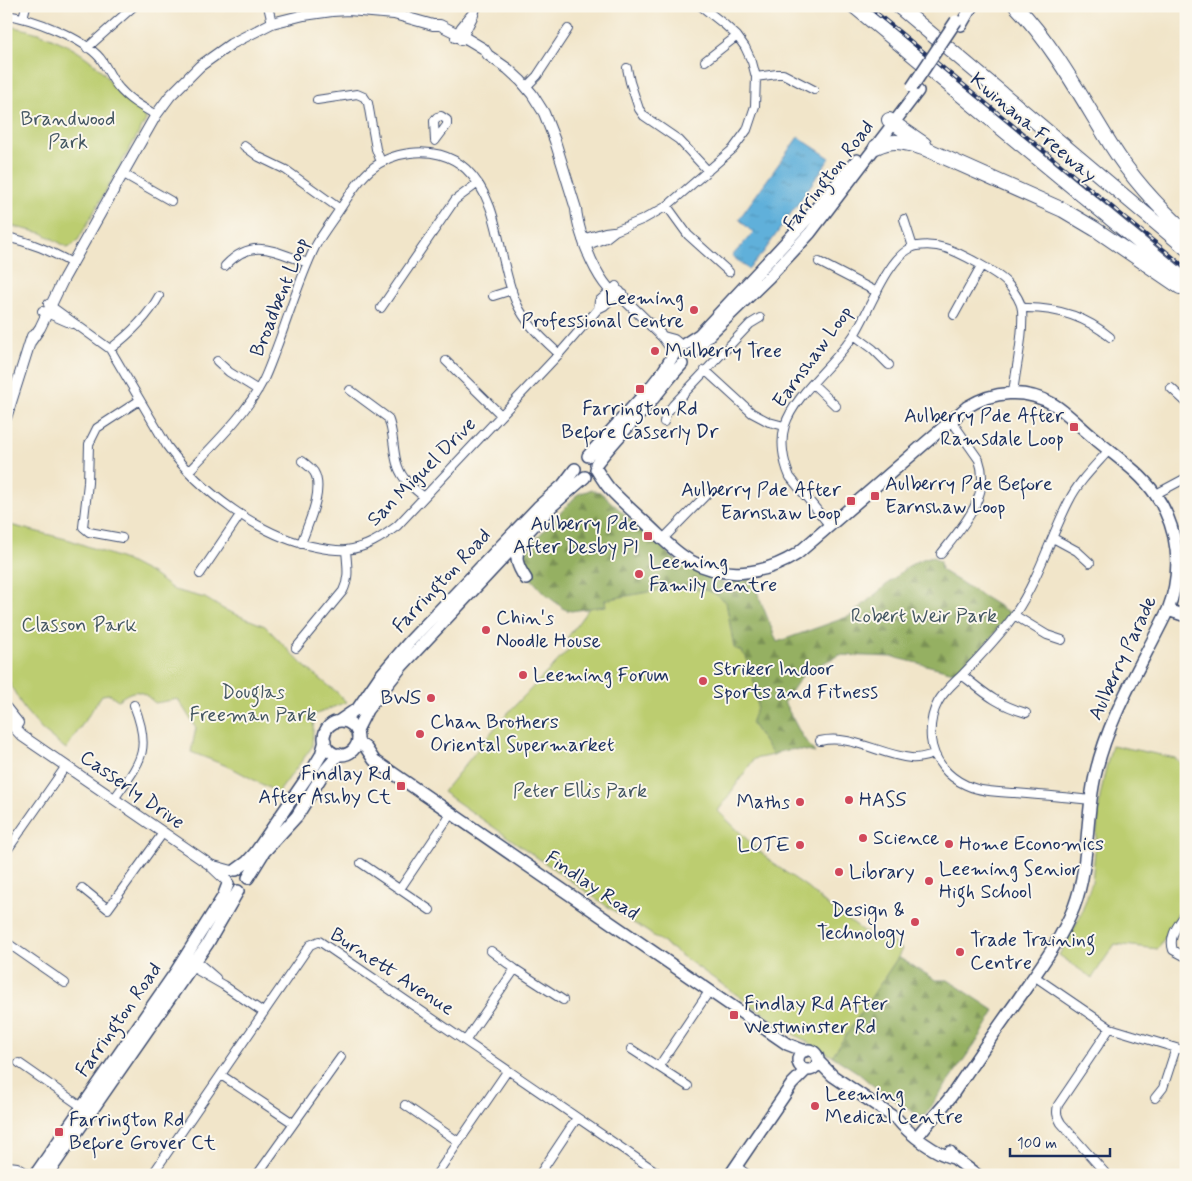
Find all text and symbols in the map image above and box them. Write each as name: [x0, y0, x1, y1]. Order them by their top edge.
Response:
street label: Kwinana Freeway: [964, 67, 1102, 189]
park label: Brandwood Park: [21, 106, 115, 156]
street label: Farrington Road: [777, 115, 882, 238]
street label: Broadbent Loop: [244, 233, 316, 361]
place label: Leeming Professional Centre: [521, 285, 684, 335]
street label: Earnshaw Loop: [767, 300, 859, 414]
marker: Leeming Professional Centre: [688, 304, 700, 316]
place label: Mulberry Tree: [665, 338, 782, 365]
marker: Mulberry Tree: [649, 345, 661, 357]
marker: Farrington Rd Before Casserly Dr: [634, 383, 646, 395]
place label: Farrington Rd Before Casserly Dr: [561, 396, 719, 448]
place label: Aulberry Pde After Ramsdale Loop: [904, 403, 1065, 453]
street label: San Miguel Drive: [361, 411, 483, 533]
marker: Aulberry Pde After Ramsdale Loop: [1068, 421, 1080, 433]
place label: Aulberry Pde Before Earnshaw Loop: [885, 471, 1053, 521]
place label: Aulberry Pde After Earnshaw Loop: [681, 477, 842, 527]
marker: Aulberry Pde Before Earnshaw Loop: [869, 490, 881, 502]
marker: Aulberry Pde After Earnshaw Loop: [845, 495, 857, 507]
place label: Aulberry Pde After Desby Pl: [513, 511, 638, 561]
street label: Farrington Road: [386, 523, 499, 641]
marker: Aulberry Pde After Desby Pl: [642, 530, 654, 542]
place label: Leeming Family Centre: [649, 549, 777, 599]
marker: Leeming Family Centre: [633, 568, 645, 580]
street label: Aulberry Parade: [1082, 591, 1164, 725]
park label: Robert Weir Park: [851, 603, 997, 630]
place label: Chin's Noodle House: [496, 605, 601, 655]
park label: Classon Park: [21, 612, 137, 639]
marker: Chin's Noodle House: [480, 624, 492, 636]
place label: Striker Indoor Sports and Fitness: [713, 656, 878, 706]
place label: Leeming Forum: [533, 662, 669, 689]
marker: Leeming Forum: [517, 669, 529, 681]
marker: Striker Indoor Sports and Fitness: [697, 675, 709, 687]
park label: Douglas Freeman Park: [189, 679, 317, 729]
place label: BWS: [381, 685, 421, 712]
marker: BWS: [425, 692, 437, 704]
place label: Chan Brothers Oriental Supermarket: [430, 709, 614, 759]
marker: Chan Brothers Oriental Supermarket: [414, 728, 426, 740]
street label: Casserly Drive: [74, 744, 190, 836]
place label: Findlay Rd After Ashby Ct: [258, 761, 391, 811]
park label: Peter Ellis Park: [513, 778, 647, 805]
marker: Findlay Rd After Ashby Ct: [395, 780, 407, 792]
place label: HASS: [859, 787, 907, 814]
place label: Maths: [737, 789, 790, 816]
marker: HASS: [843, 794, 855, 806]
marker: Maths: [794, 796, 806, 808]
place label: Science: [873, 825, 939, 852]
place label: Home Economics: [959, 831, 1104, 858]
place label: LOTE: [737, 832, 790, 859]
marker: Science: [857, 832, 869, 844]
marker: Home Economics: [943, 838, 955, 850]
marker: LOTE: [794, 839, 806, 851]
street label: Findlay Road: [540, 845, 644, 927]
place label: Leeming Senior High School: [939, 856, 1080, 908]
place label: Library: [849, 859, 915, 886]
marker: Library: [833, 866, 845, 878]
marker: Leeming Senior High School: [923, 875, 935, 887]
place label: Design & Technology: [817, 897, 905, 948]
marker: Design & Technology: [909, 916, 921, 928]
street label: Burnett Avenue: [325, 922, 460, 1022]
place label: Trade Training Centre: [970, 927, 1095, 977]
marker: Trade Training Centre: [954, 946, 966, 958]
street label: Farrington Road: [70, 957, 170, 1084]
place label: Findlay Rd After Westminster Rd: [744, 991, 888, 1041]
marker: Findlay Rd After Westminster Rd: [728, 1009, 740, 1021]
place label: Leeming Medical Centre: [825, 1081, 963, 1131]
marker: Leeming Medical Centre: [809, 1100, 821, 1112]
place label: Farrington Rd Before Grover Ct: [69, 1107, 216, 1159]
marker: Farrington Rd Before Grover Ct: [53, 1126, 65, 1138]
scale bar: [1010, 1126, 1110, 1158]
text: 100 m: [1017, 1134, 1057, 1154]

